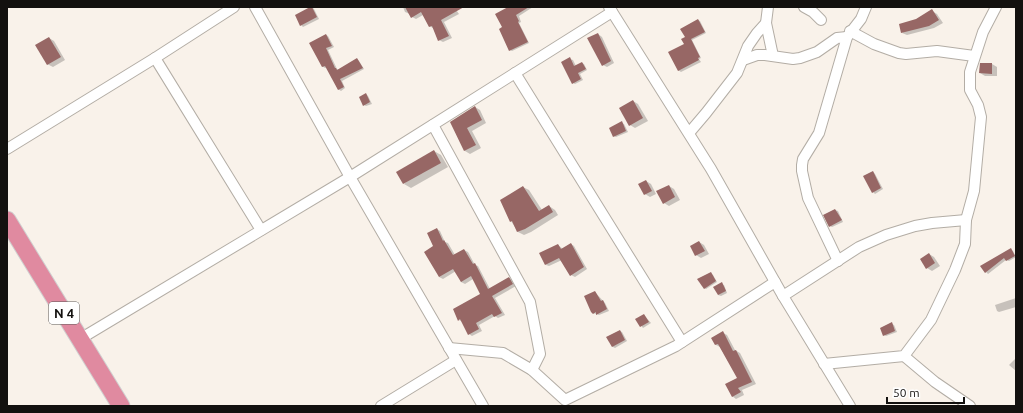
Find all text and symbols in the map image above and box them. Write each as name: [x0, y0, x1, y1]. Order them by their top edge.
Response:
road number: N 4: [49, 302, 79, 324]
scale bar: [887, 379, 964, 405]
text: 50 m: [893, 386, 920, 399]

